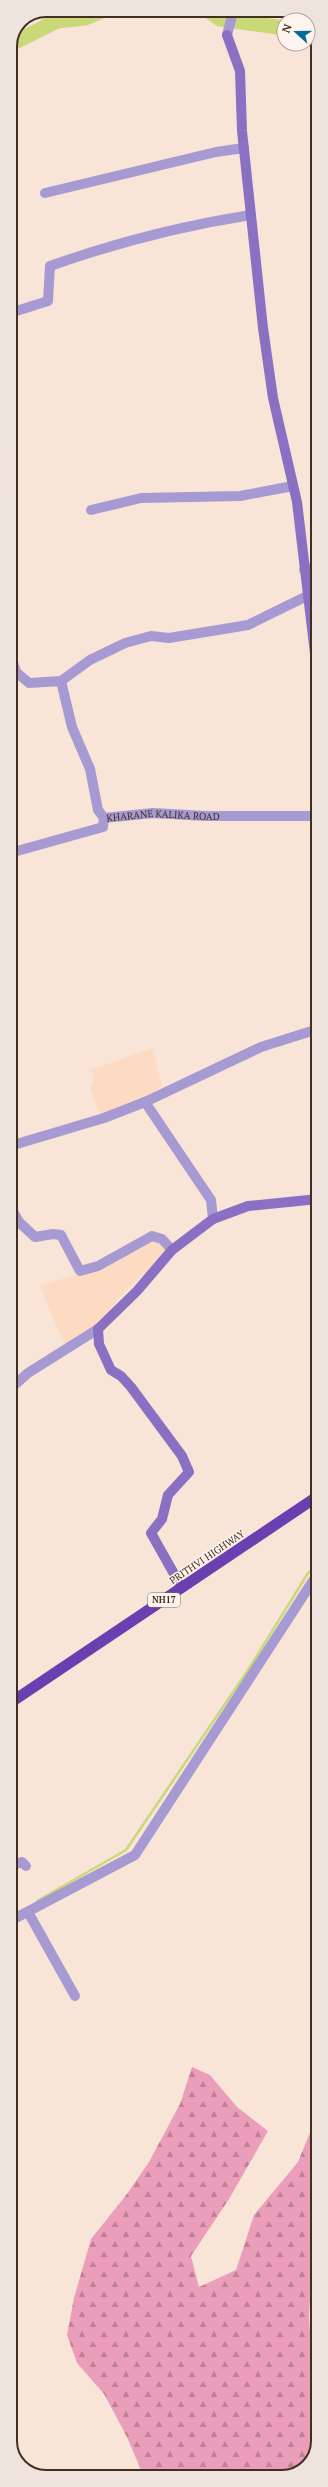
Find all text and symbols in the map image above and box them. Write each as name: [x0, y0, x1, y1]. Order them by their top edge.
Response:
north arrow: [276, 12, 316, 52]
text: N: [279, 21, 295, 35]
street label: KHARANE KALIKA ROAD: [106, 807, 220, 824]
street label: PRITHVI HIGHWAY: [167, 1527, 248, 1587]
road number: NH17: [148, 1593, 180, 1607]

